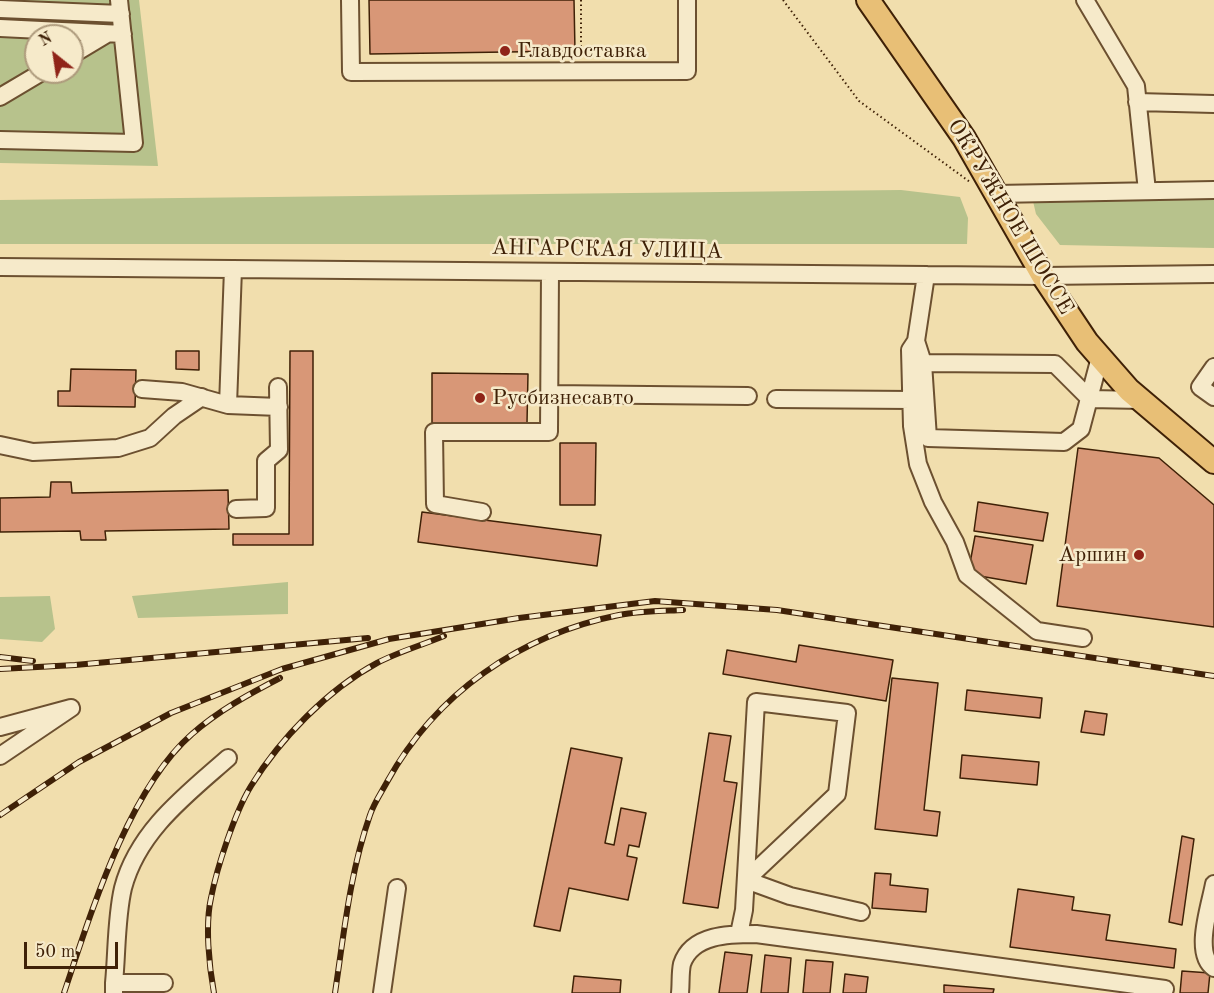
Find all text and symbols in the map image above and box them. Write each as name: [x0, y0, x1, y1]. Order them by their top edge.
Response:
north arrow: [24, 24, 84, 84]
text: N: [37, 30, 55, 50]
place label: Главдоставка: [517, 38, 647, 64]
marker: Главдоставка: [498, 44, 512, 58]
street label: ОКРУЖНОЕ ШОССЕ: [941, 114, 1079, 320]
street label: АНГАРСКАЯ УЛИЦА: [491, 235, 723, 265]
place label: Русбизнесавто: [492, 385, 634, 411]
marker: Русбизнесавто: [473, 391, 487, 405]
place label: Аршин: [1058, 542, 1127, 568]
marker: Аршин: [1132, 548, 1146, 562]
scale bar: [27, 930, 122, 968]
text: 50 m: [35, 943, 75, 961]

